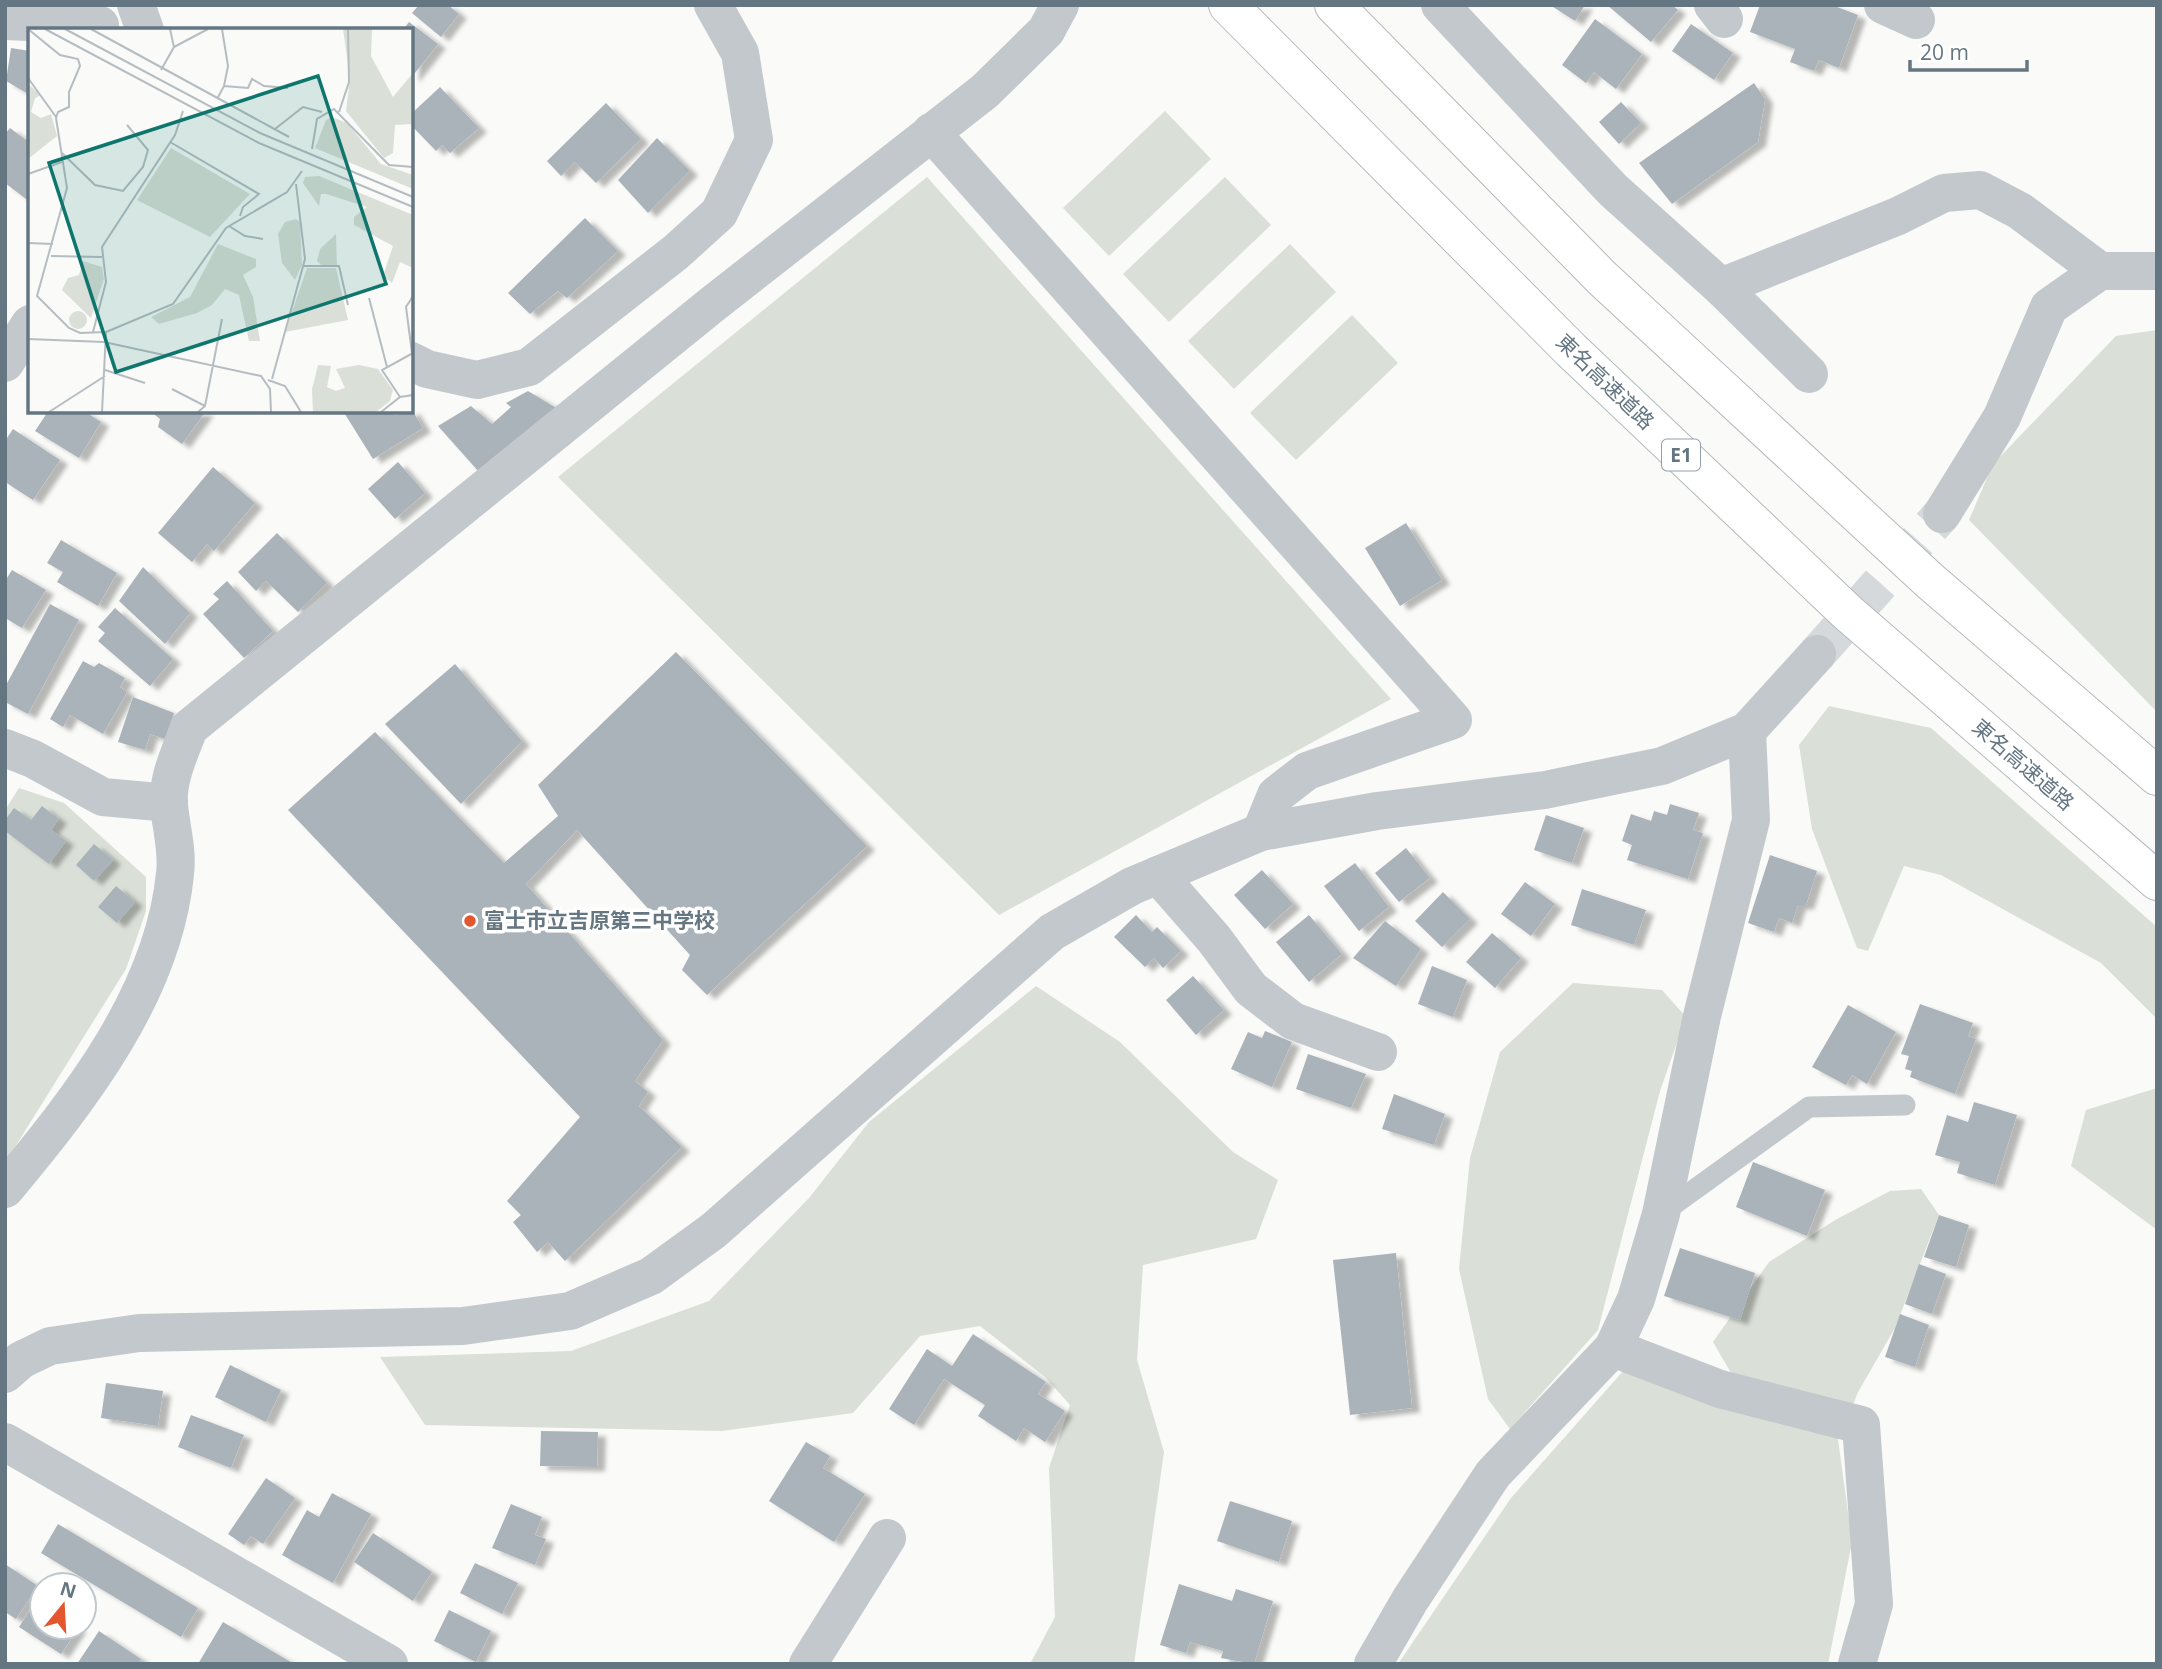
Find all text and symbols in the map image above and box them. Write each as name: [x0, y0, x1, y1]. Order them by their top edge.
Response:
inset map: [28, 28, 413, 413]
scale bar: [1910, 28, 2027, 72]
text: 20 m: [1920, 38, 1969, 66]
street label: 東名高速道路: [1551, 327, 1661, 435]
road number: E1: [1662, 440, 1700, 470]
street label: 東名高速道路: [1967, 712, 2080, 816]
place label: 富士市立吉原第三中学校: [484, 906, 715, 934]
marker: 富士市立吉原第三中学校: [462, 913, 478, 929]
north arrow: [28, 1571, 98, 1641]
text: N: [57, 1575, 80, 1605]

